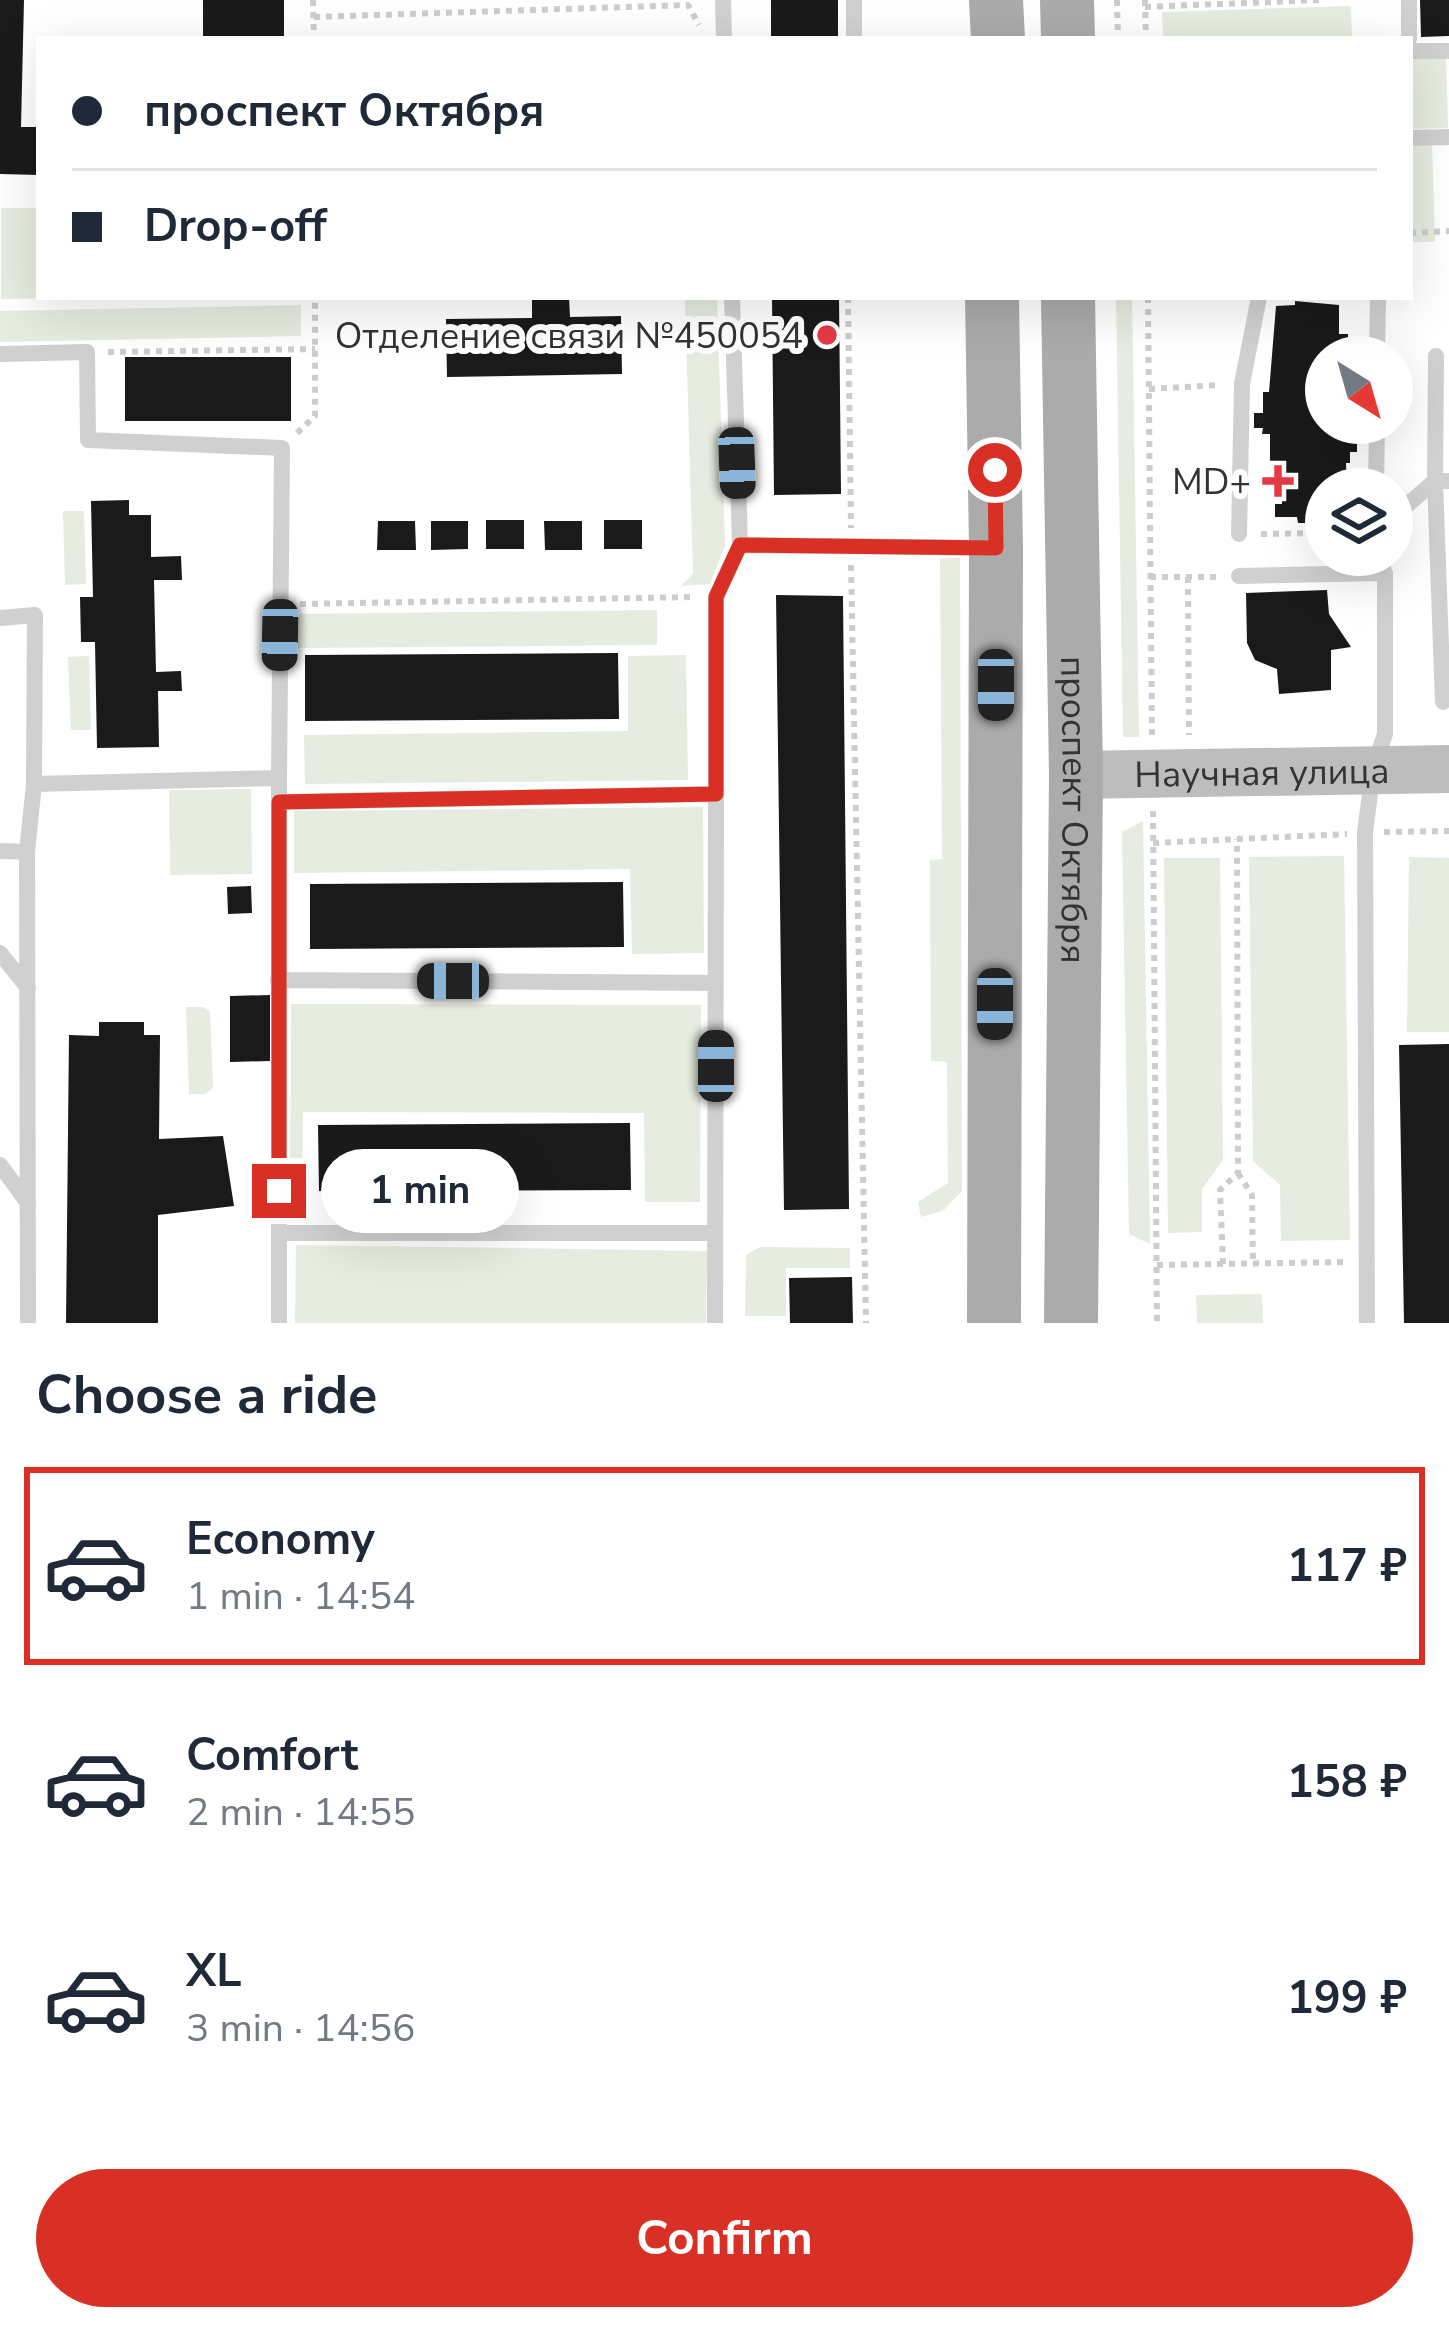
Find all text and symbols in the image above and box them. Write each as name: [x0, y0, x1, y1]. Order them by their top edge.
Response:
text: проспект Октября: [144, 81, 545, 142]
text: Drop-off: [144, 196, 327, 257]
place label: Отделение связи №450054: [335, 312, 803, 361]
marker: Отделение связи №450054: [814, 322, 840, 348]
north arrow: [1305, 336, 1413, 444]
map controls: [1305, 336, 1413, 576]
car: [718, 426, 756, 500]
route start: [968, 443, 1022, 497]
place label: MD+: [1172, 458, 1251, 507]
marker: MD+: [1262, 465, 1294, 497]
button: layers: [1305, 468, 1413, 576]
car: [261, 599, 299, 671]
car: [978, 649, 1014, 721]
street label: проспект Октября: [1048, 656, 1099, 964]
street label: Научная улица: [1134, 747, 1390, 800]
car: [417, 963, 489, 999]
car: [977, 968, 1013, 1040]
car: [698, 1030, 734, 1102]
callout: 1 min: [321, 1149, 519, 1233]
route end: [252, 1164, 306, 1218]
text: 1 min: [370, 1164, 470, 1217]
text: Choose a ride: [36, 1358, 377, 1432]
text: Economy: [186, 1509, 375, 1570]
icon: car: [42, 1512, 150, 1620]
text: 117 ₽: [1287, 1536, 1407, 1597]
text: 1 min · 14:54: [186, 1570, 415, 1623]
text: Comfort: [186, 1725, 358, 1786]
icon: car: [42, 1728, 150, 1836]
text: 158 ₽: [1287, 1752, 1407, 1813]
text: 2 min · 14:55: [186, 1786, 415, 1839]
text: XL: [186, 1941, 242, 2002]
icon: car: [42, 1944, 150, 2052]
text: 199 ₽: [1287, 1968, 1407, 2029]
text: 3 min · 14:56: [186, 2002, 415, 2055]
button: Confirm: [36, 2169, 1413, 2307]

